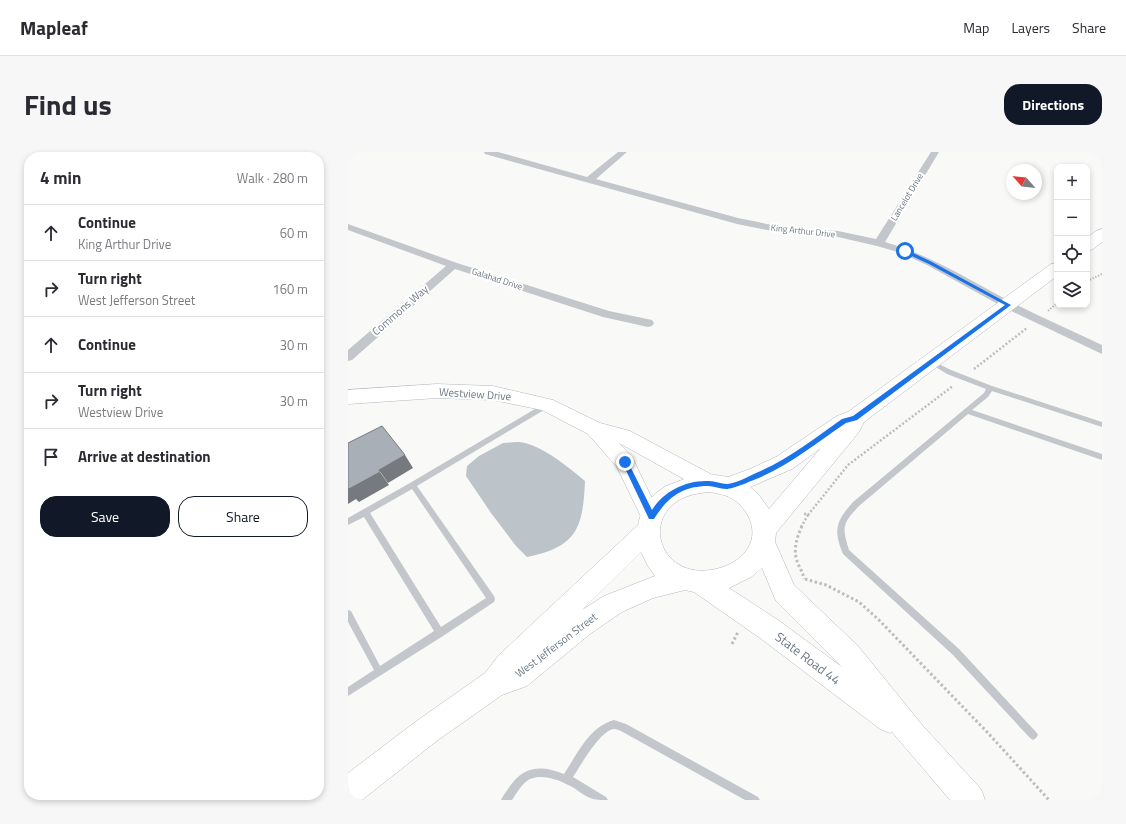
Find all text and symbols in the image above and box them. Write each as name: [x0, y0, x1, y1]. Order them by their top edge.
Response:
text: Mapleaf: [20, 13, 88, 42]
text: Map: [963, 17, 989, 38]
text: Layers: [1011, 17, 1050, 38]
text: Share: [1072, 17, 1106, 38]
text: Find us: [24, 83, 112, 126]
button: Directions: [1004, 84, 1102, 125]
north arrow: [1006, 164, 1042, 200]
map controls: [1054, 164, 1090, 308]
button: +: [1054, 164, 1090, 200]
text: 4 min: [40, 165, 81, 191]
text: Walk · 280 m: [237, 168, 308, 188]
street label: Lancelot Drive: [887, 170, 926, 223]
button: −: [1054, 200, 1090, 236]
text: Continue: [78, 211, 136, 234]
street label: King Arthur Drive: [770, 221, 836, 240]
icon: ahead: [40, 222, 62, 244]
text: 60 m: [280, 223, 308, 243]
text: King Arthur Drive: [78, 234, 171, 254]
button: locate: [1054, 236, 1090, 272]
route start: [896, 242, 914, 260]
street label: Galahad Drive: [470, 264, 525, 293]
text: Turn right: [78, 267, 142, 290]
button: layers: [1054, 272, 1090, 308]
icon: right: [40, 278, 62, 300]
text: 160 m: [272, 279, 308, 299]
street label: Commons Way: [368, 281, 432, 339]
text: West Jefferson Street: [78, 290, 195, 310]
text: Continue: [78, 333, 136, 356]
icon: ahead: [40, 334, 62, 356]
text: 30 m: [280, 335, 308, 355]
text: Turn right: [78, 379, 142, 402]
street label: Westview Drive: [438, 384, 512, 405]
icon: right: [40, 390, 62, 412]
text: 30 m: [280, 391, 308, 411]
text: Westview Drive: [78, 402, 163, 422]
text: Arrive at destination: [78, 445, 211, 468]
icon: arrive: [40, 446, 62, 468]
route end: [616, 453, 634, 471]
button: Save: [40, 496, 170, 537]
button: Share: [178, 496, 308, 537]
street label: West Jefferson Street: [512, 609, 601, 681]
street label: State Road 44: [771, 627, 845, 689]

